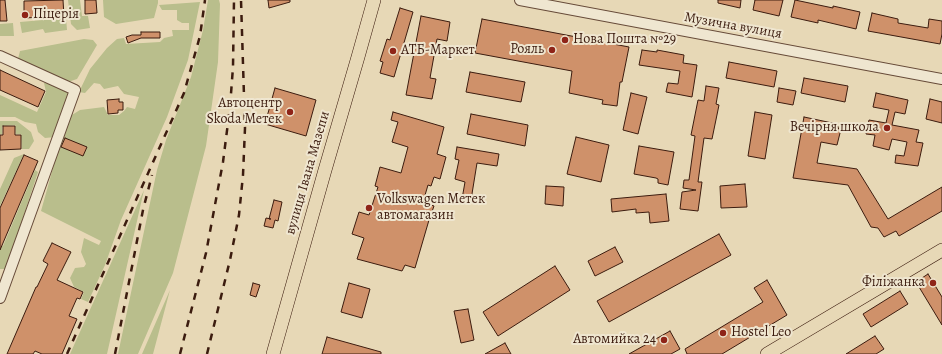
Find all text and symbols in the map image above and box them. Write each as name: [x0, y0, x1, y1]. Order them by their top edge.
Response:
place label: Піцерія: [33, 7, 79, 23]
street label: Музична вулиця: [683, 9, 783, 43]
marker: Піцерія: [20, 10, 30, 20]
place label: Нова Пошта №29: [573, 32, 676, 48]
marker: Нова Пошта №29: [560, 35, 570, 45]
place label: Рояль: [510, 42, 544, 58]
place label: АТБ-Маркет: [401, 43, 475, 59]
marker: Рояль: [547, 45, 557, 55]
marker: АТБ-Маркет: [388, 46, 398, 56]
place label: Автоцентр Skoda Метек: [206, 96, 282, 128]
marker: Автоцентр Skoda Метек: [285, 107, 295, 117]
street label: вулиця Івана Мазепи: [282, 109, 334, 237]
place label: Вечірня школа: [790, 120, 879, 136]
marker: Вечірня школа: [882, 123, 892, 133]
place label: Volkswagen Метек автомагазин: [377, 192, 485, 224]
marker: Volkswagen Метек автомагазин: [364, 203, 374, 213]
place label: Філіжанка: [862, 275, 925, 291]
marker: Філіжанка: [928, 278, 938, 288]
place label: Hostel Leo: [731, 325, 791, 341]
marker: Hostel Leo: [718, 328, 728, 338]
place label: Автомийка 24: [573, 332, 656, 348]
marker: Автомийка 24: [659, 335, 669, 345]

